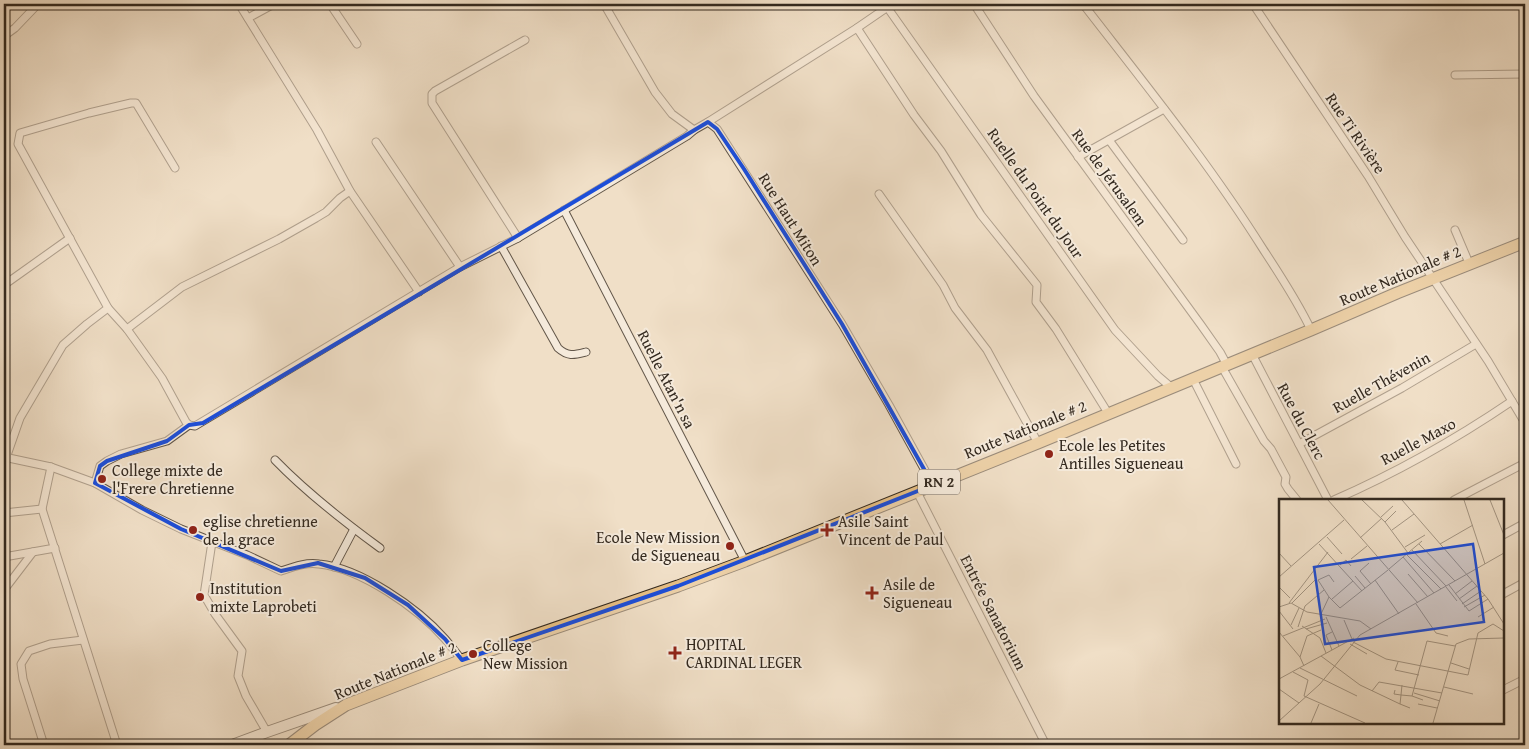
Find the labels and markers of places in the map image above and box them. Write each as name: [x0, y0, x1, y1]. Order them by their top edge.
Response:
place label: Ecole les Petites Antilles Sigueneau: [1059, 433, 1184, 475]
marker: Ecole les Petites Antilles Sigueneau: [1043, 448, 1055, 460]
place label: College mixte de l'Frere Chretienne: [112, 458, 234, 500]
marker: College mixte de l'Frere Chretienne: [96, 473, 108, 485]
place label: eglise chretienne de la grace: [203, 509, 318, 551]
place label: Asile Saint Vincent de Paul: [838, 509, 944, 551]
marker: Asile Saint Vincent de Paul: [820, 523, 834, 537]
marker: eglise chretienne de la grace: [187, 524, 199, 536]
place label: Ecole New Mission de Sigueneau: [596, 525, 720, 567]
marker: Ecole New Mission de Sigueneau: [724, 540, 736, 552]
place label: Asile de Sigueneau: [883, 572, 952, 614]
place label: Institution mixte Laprobeti: [210, 576, 317, 618]
marker: Asile de Sigueneau: [865, 586, 879, 600]
marker: Institution mixte Laprobeti: [194, 591, 206, 603]
place label: HOPITAL CARDINAL LEGER: [686, 632, 803, 674]
place label: College New Mission: [483, 633, 568, 675]
marker: HOPITAL CARDINAL LEGER: [668, 646, 682, 660]
marker: College New Mission: [467, 648, 479, 660]

